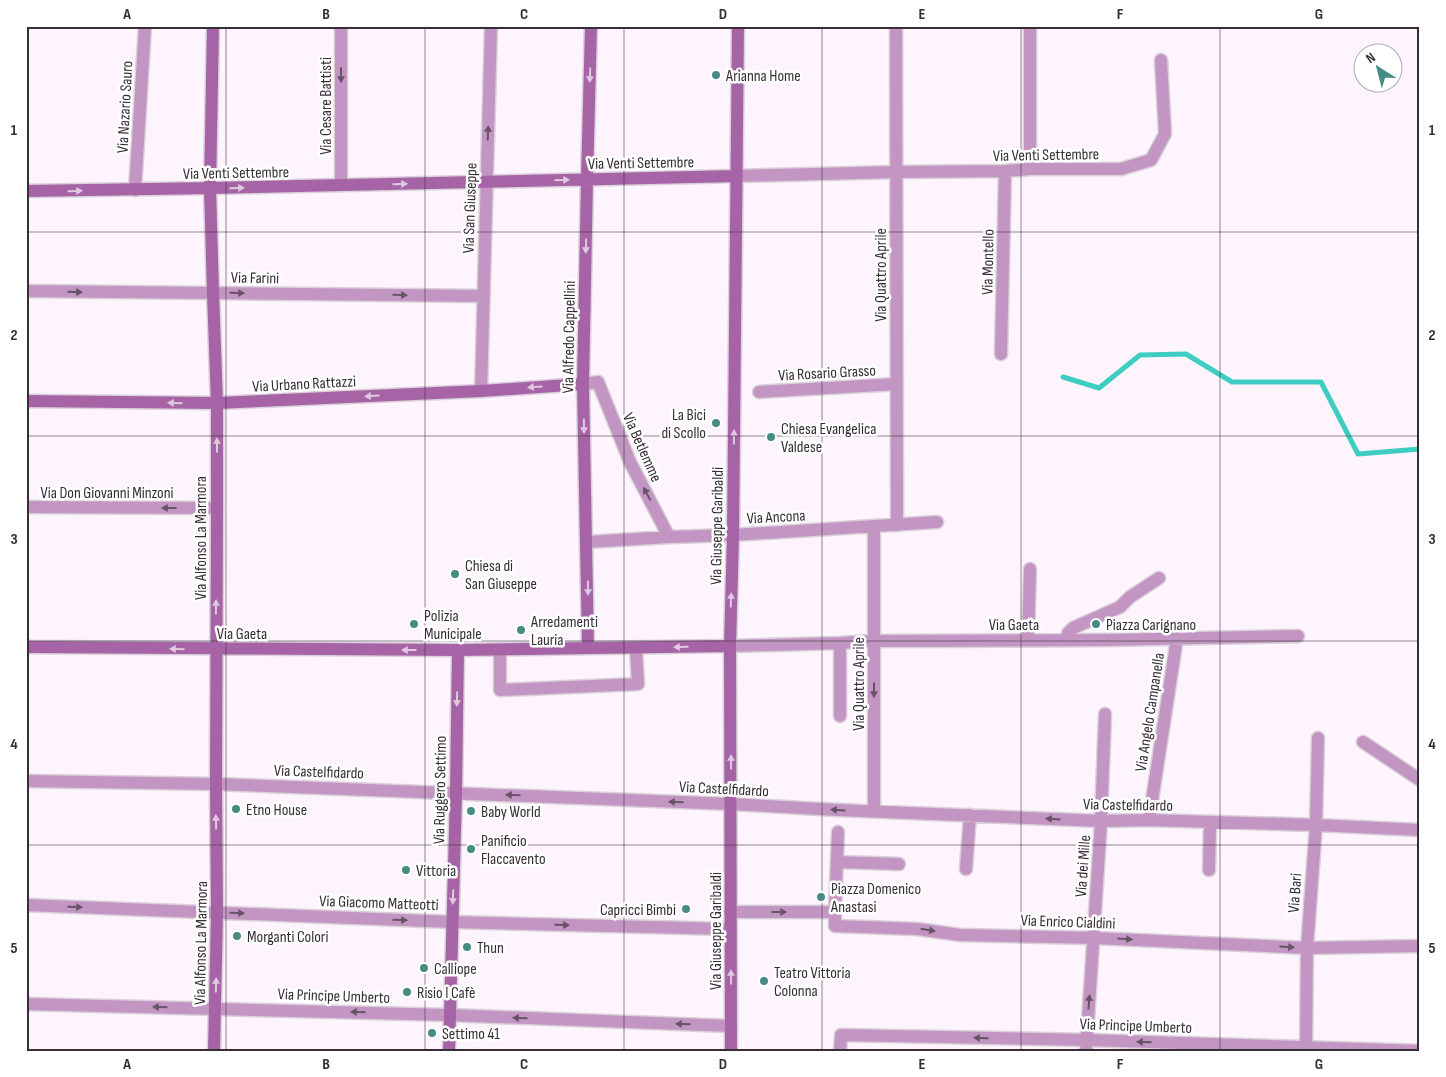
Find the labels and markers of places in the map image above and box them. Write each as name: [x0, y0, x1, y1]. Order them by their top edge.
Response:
place label: Arianna Home: [725, 67, 801, 86]
marker: Arianna Home: [710, 69, 722, 81]
place label: La Bici di Scollo: [661, 406, 706, 443]
marker: La Bici di Scollo: [710, 417, 722, 429]
place label: Chiesa Evangelica Valdese: [781, 420, 876, 457]
marker: Chiesa Evangelica Valdese: [765, 431, 777, 443]
place label: Chiesa di San Giuseppe: [465, 557, 537, 594]
marker: Chiesa di San Giuseppe: [449, 568, 461, 580]
place label: Polizia Municipale: [424, 607, 482, 644]
place label: Arredamenti Lauria: [530, 613, 598, 650]
place label: Piazza Carignano: [1106, 616, 1196, 635]
marker: Polizia Municipale: [408, 618, 420, 630]
marker: Piazza Carignano: [1090, 618, 1102, 630]
marker: Arredamenti Lauria: [515, 624, 527, 636]
place label: Etno House: [246, 801, 307, 820]
marker: Etno House: [230, 803, 242, 815]
place label: Baby World: [481, 803, 541, 822]
marker: Baby World: [465, 805, 477, 817]
place label: Panificio Flaccavento: [481, 832, 546, 869]
marker: Panificio Flaccavento: [465, 843, 477, 855]
place label: Vittoria: [416, 862, 456, 881]
marker: Vittoria: [400, 864, 412, 876]
place label: Piazza Domenico Anastasi: [830, 880, 921, 917]
marker: Piazza Domenico Anastasi: [815, 891, 827, 903]
place label: Capricci Bimbi: [600, 901, 676, 920]
marker: Capricci Bimbi: [680, 903, 692, 915]
place label: Morganti Colori: [247, 928, 328, 947]
marker: Morganti Colori: [231, 930, 243, 942]
place label: Thun: [477, 939, 504, 958]
marker: Thun: [461, 941, 473, 953]
place label: Calliope: [434, 960, 477, 979]
marker: Calliope: [418, 962, 430, 974]
place label: Teatro Vittoria Colonna: [774, 964, 851, 1001]
marker: Teatro Vittoria Colonna: [758, 975, 770, 987]
place label: Risio I Cafè: [417, 984, 475, 1003]
marker: Risio I Cafè: [401, 986, 413, 998]
place label: Settimo 41: [442, 1025, 500, 1044]
marker: Settimo 41: [426, 1027, 438, 1039]

